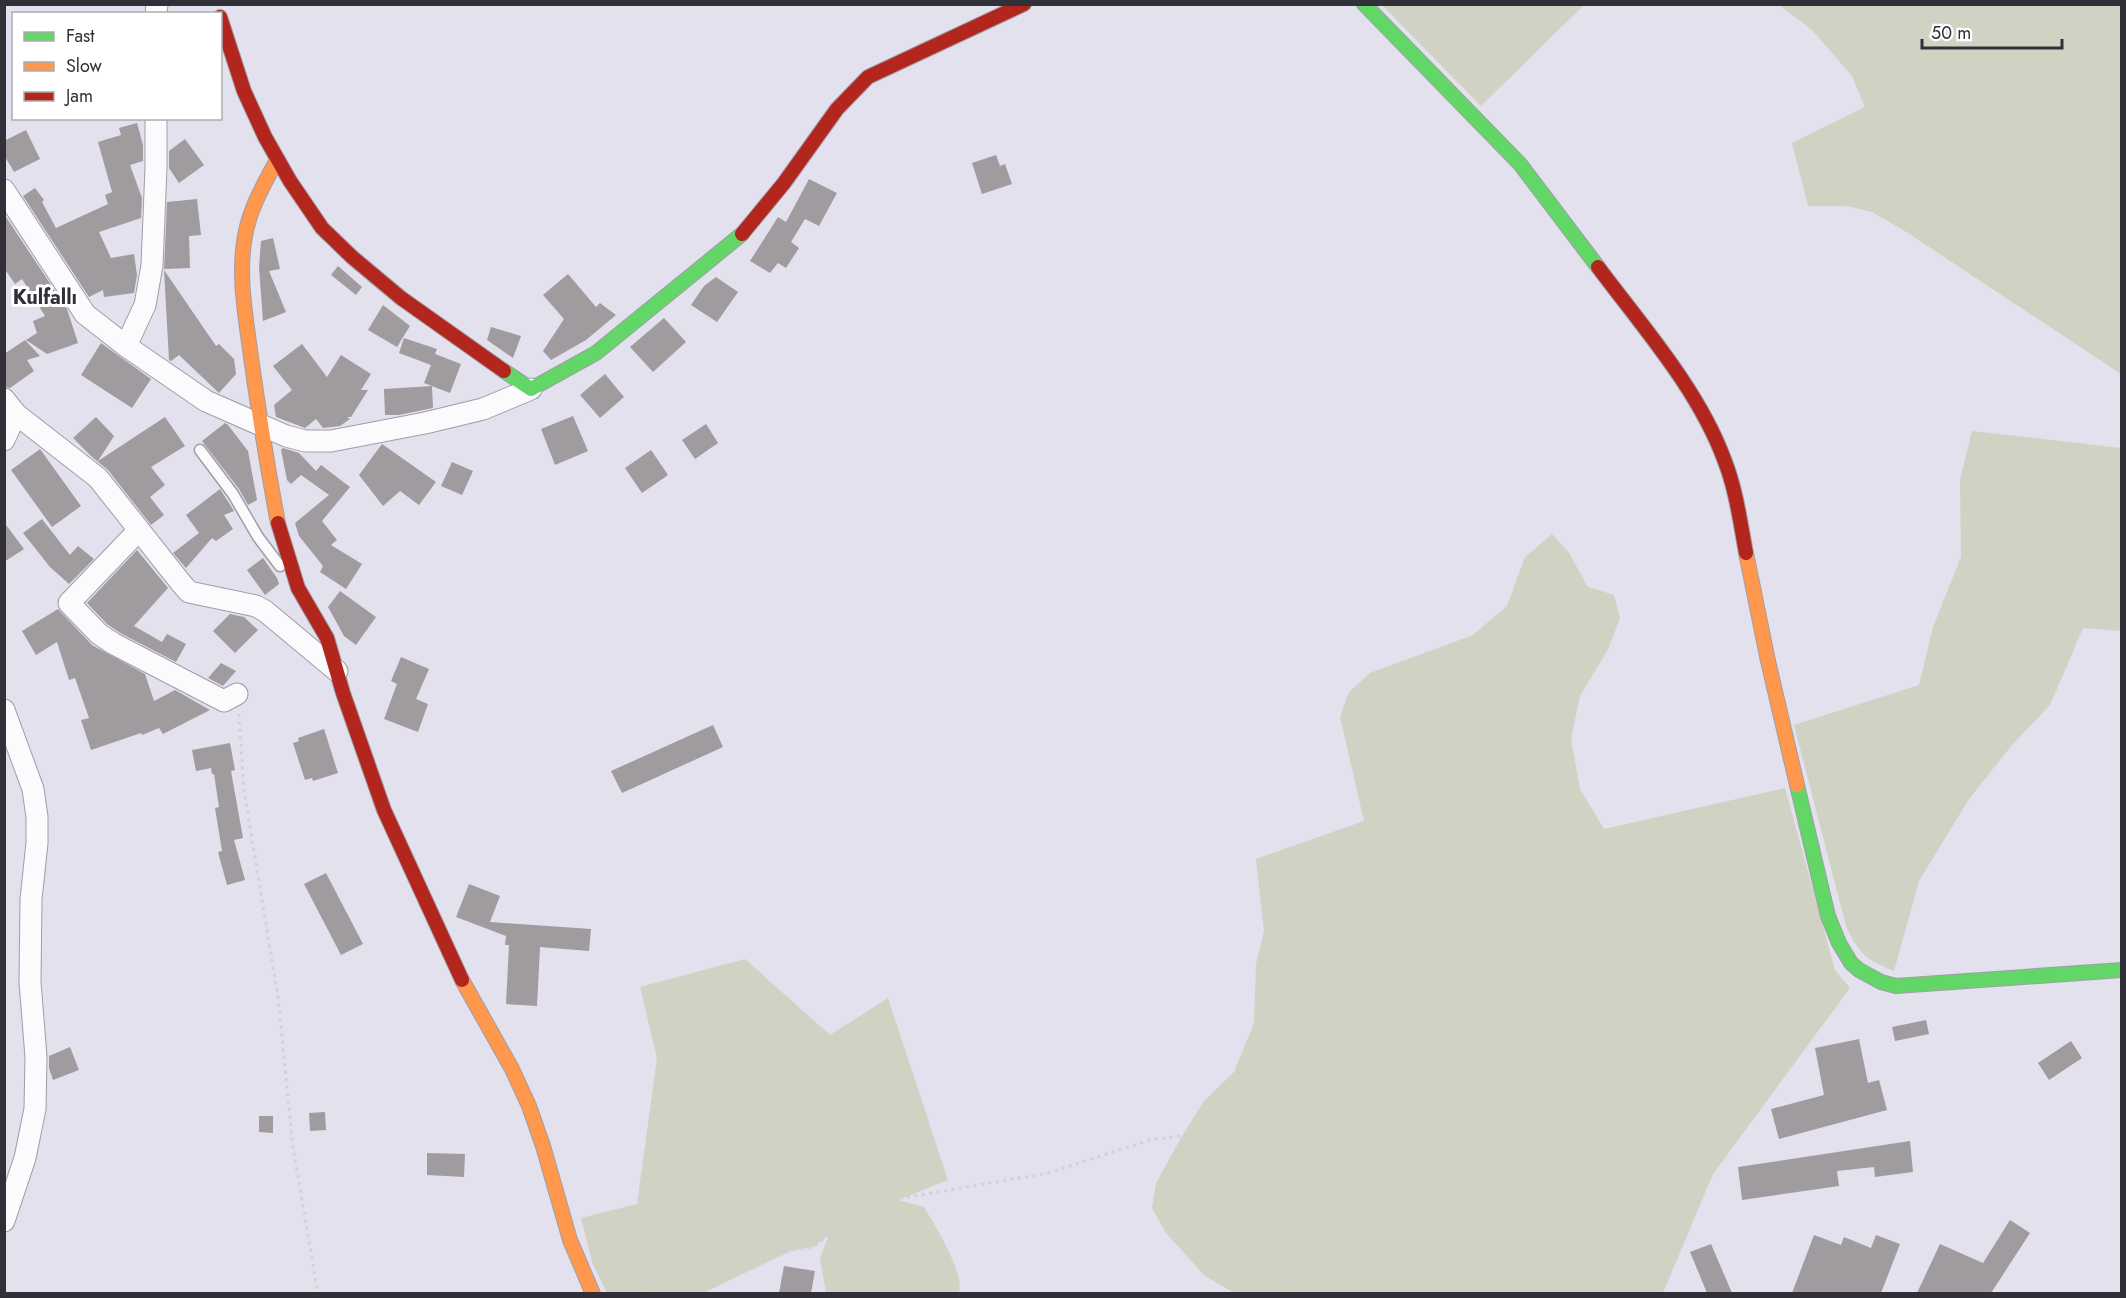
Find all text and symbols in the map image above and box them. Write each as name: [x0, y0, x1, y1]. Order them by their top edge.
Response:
legend: [12, 12, 222, 120]
scale bar: [1922, 12, 2062, 50]
text: 50 m: [1931, 20, 1971, 46]
text: Fast: [66, 23, 95, 49]
text: Slow: [66, 53, 103, 79]
text: Jam: [64, 83, 93, 109]
district label: Kulfallı: [13, 283, 77, 312]

